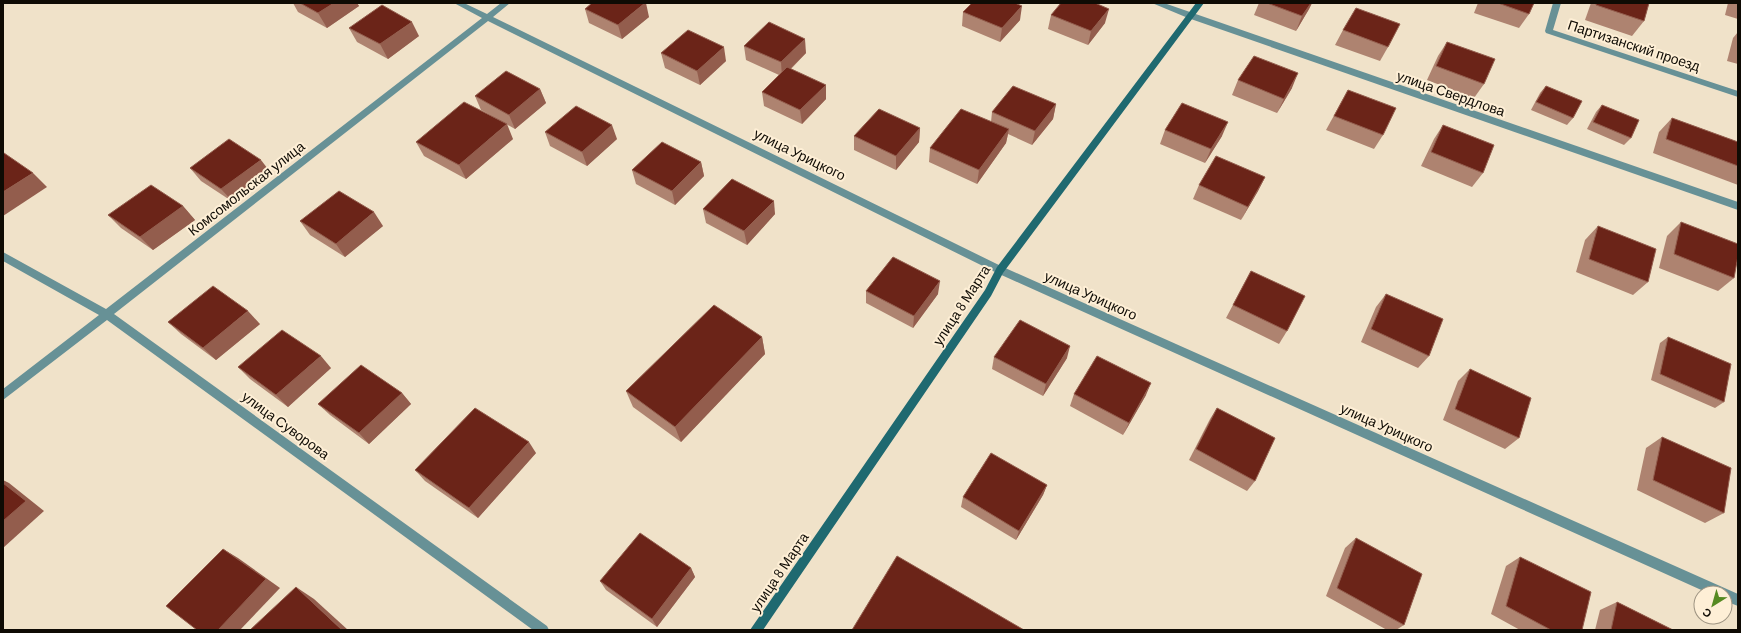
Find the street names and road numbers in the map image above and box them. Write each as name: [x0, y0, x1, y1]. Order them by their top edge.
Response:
street label: Партизанский проезд: [1566, 16, 1702, 74]
street label: улица Свердлова: [1395, 67, 1508, 120]
street label: улица Урицкого: [751, 124, 849, 184]
street label: Комсомольская улица: [184, 137, 308, 239]
street label: улица 8 Марта: [929, 261, 993, 348]
street label: улица Урицкого: [1042, 267, 1140, 323]
street label: улица Суворова: [239, 388, 333, 463]
street label: улица Урицкого: [1338, 399, 1436, 455]
street label: улица 8 Марта: [746, 529, 812, 615]

